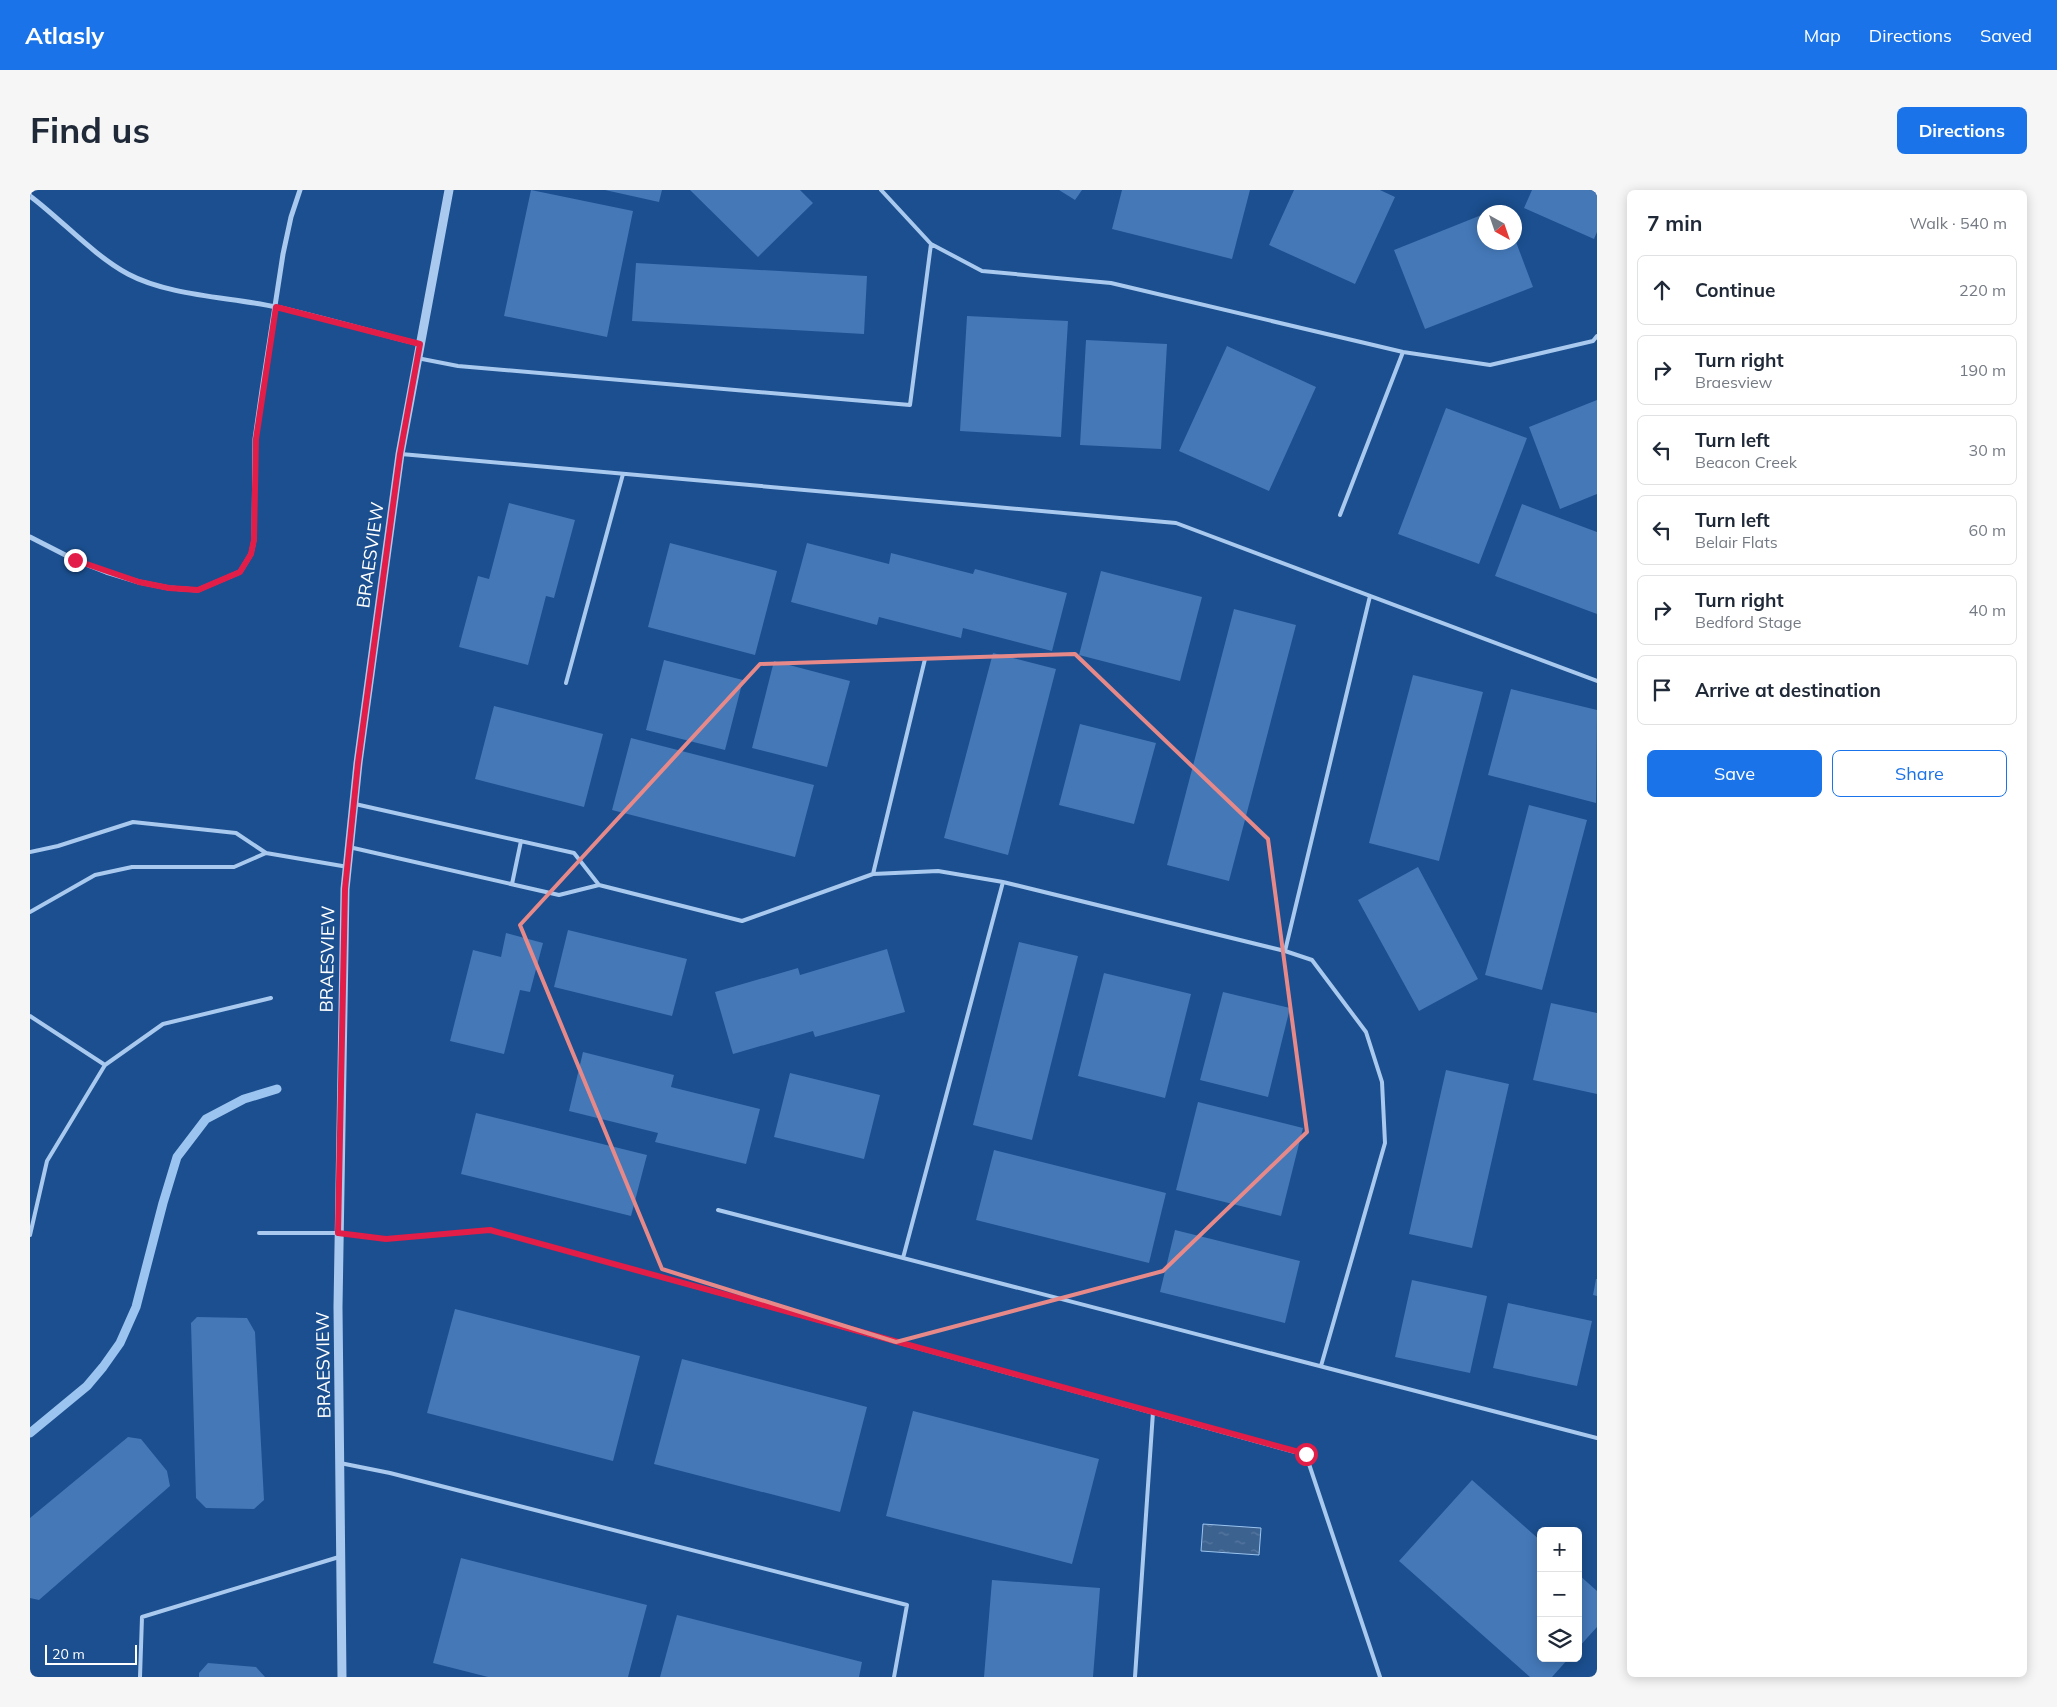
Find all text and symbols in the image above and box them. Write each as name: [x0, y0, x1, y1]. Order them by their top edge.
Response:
text: Atlasly: [25, 20, 104, 50]
text: Map: [1804, 24, 1841, 47]
text: Directions: [1869, 24, 1952, 47]
text: Saved: [1980, 24, 2032, 47]
button: Directions: [1897, 107, 2027, 154]
text: Find us: [30, 108, 150, 152]
north arrow: [1477, 205, 1522, 250]
text: 7 min: [1647, 210, 1702, 236]
text: Walk · 540 m: [1909, 213, 2007, 233]
icon: ahead: [1648, 276, 1676, 304]
text: Continue: [1695, 278, 1775, 302]
text: 220 m: [1959, 280, 2006, 300]
text: Turn right: [1695, 348, 1784, 372]
icon: right: [1648, 356, 1676, 384]
text: 190 m: [1959, 360, 2006, 380]
text: Braesview: [1695, 372, 1773, 392]
text: Turn left: [1695, 428, 1770, 452]
icon: left: [1648, 436, 1676, 464]
text: 30 m: [1969, 440, 2006, 460]
text: Beacon Creek: [1695, 452, 1797, 472]
street label: BRAESVIEW: [351, 500, 389, 610]
text: Turn left: [1695, 508, 1770, 532]
icon: left: [1648, 516, 1676, 544]
text: 60 m: [1969, 520, 2006, 540]
text: Belair Flats: [1695, 532, 1778, 552]
route end: [64, 549, 87, 572]
text: Turn right: [1695, 588, 1784, 612]
icon: right: [1648, 596, 1676, 624]
text: 40 m: [1969, 600, 2006, 620]
text: Bedford Stage: [1695, 612, 1801, 632]
icon: arrive: [1648, 676, 1676, 704]
text: Arrive at destination: [1695, 678, 1881, 702]
button: Save: [1647, 750, 1822, 797]
button: Share: [1832, 750, 2007, 797]
street label: BRAESVIEW: [315, 905, 339, 1013]
street label: BRAESVIEW: [311, 1311, 335, 1419]
route start: [1295, 1443, 1318, 1466]
map controls: [1537, 1527, 1582, 1662]
button: +: [1537, 1527, 1582, 1572]
button: −: [1537, 1572, 1582, 1617]
button: layers: [1537, 1617, 1582, 1662]
scale bar: [45, 1642, 138, 1665]
text: 20 m: [52, 1645, 85, 1663]

